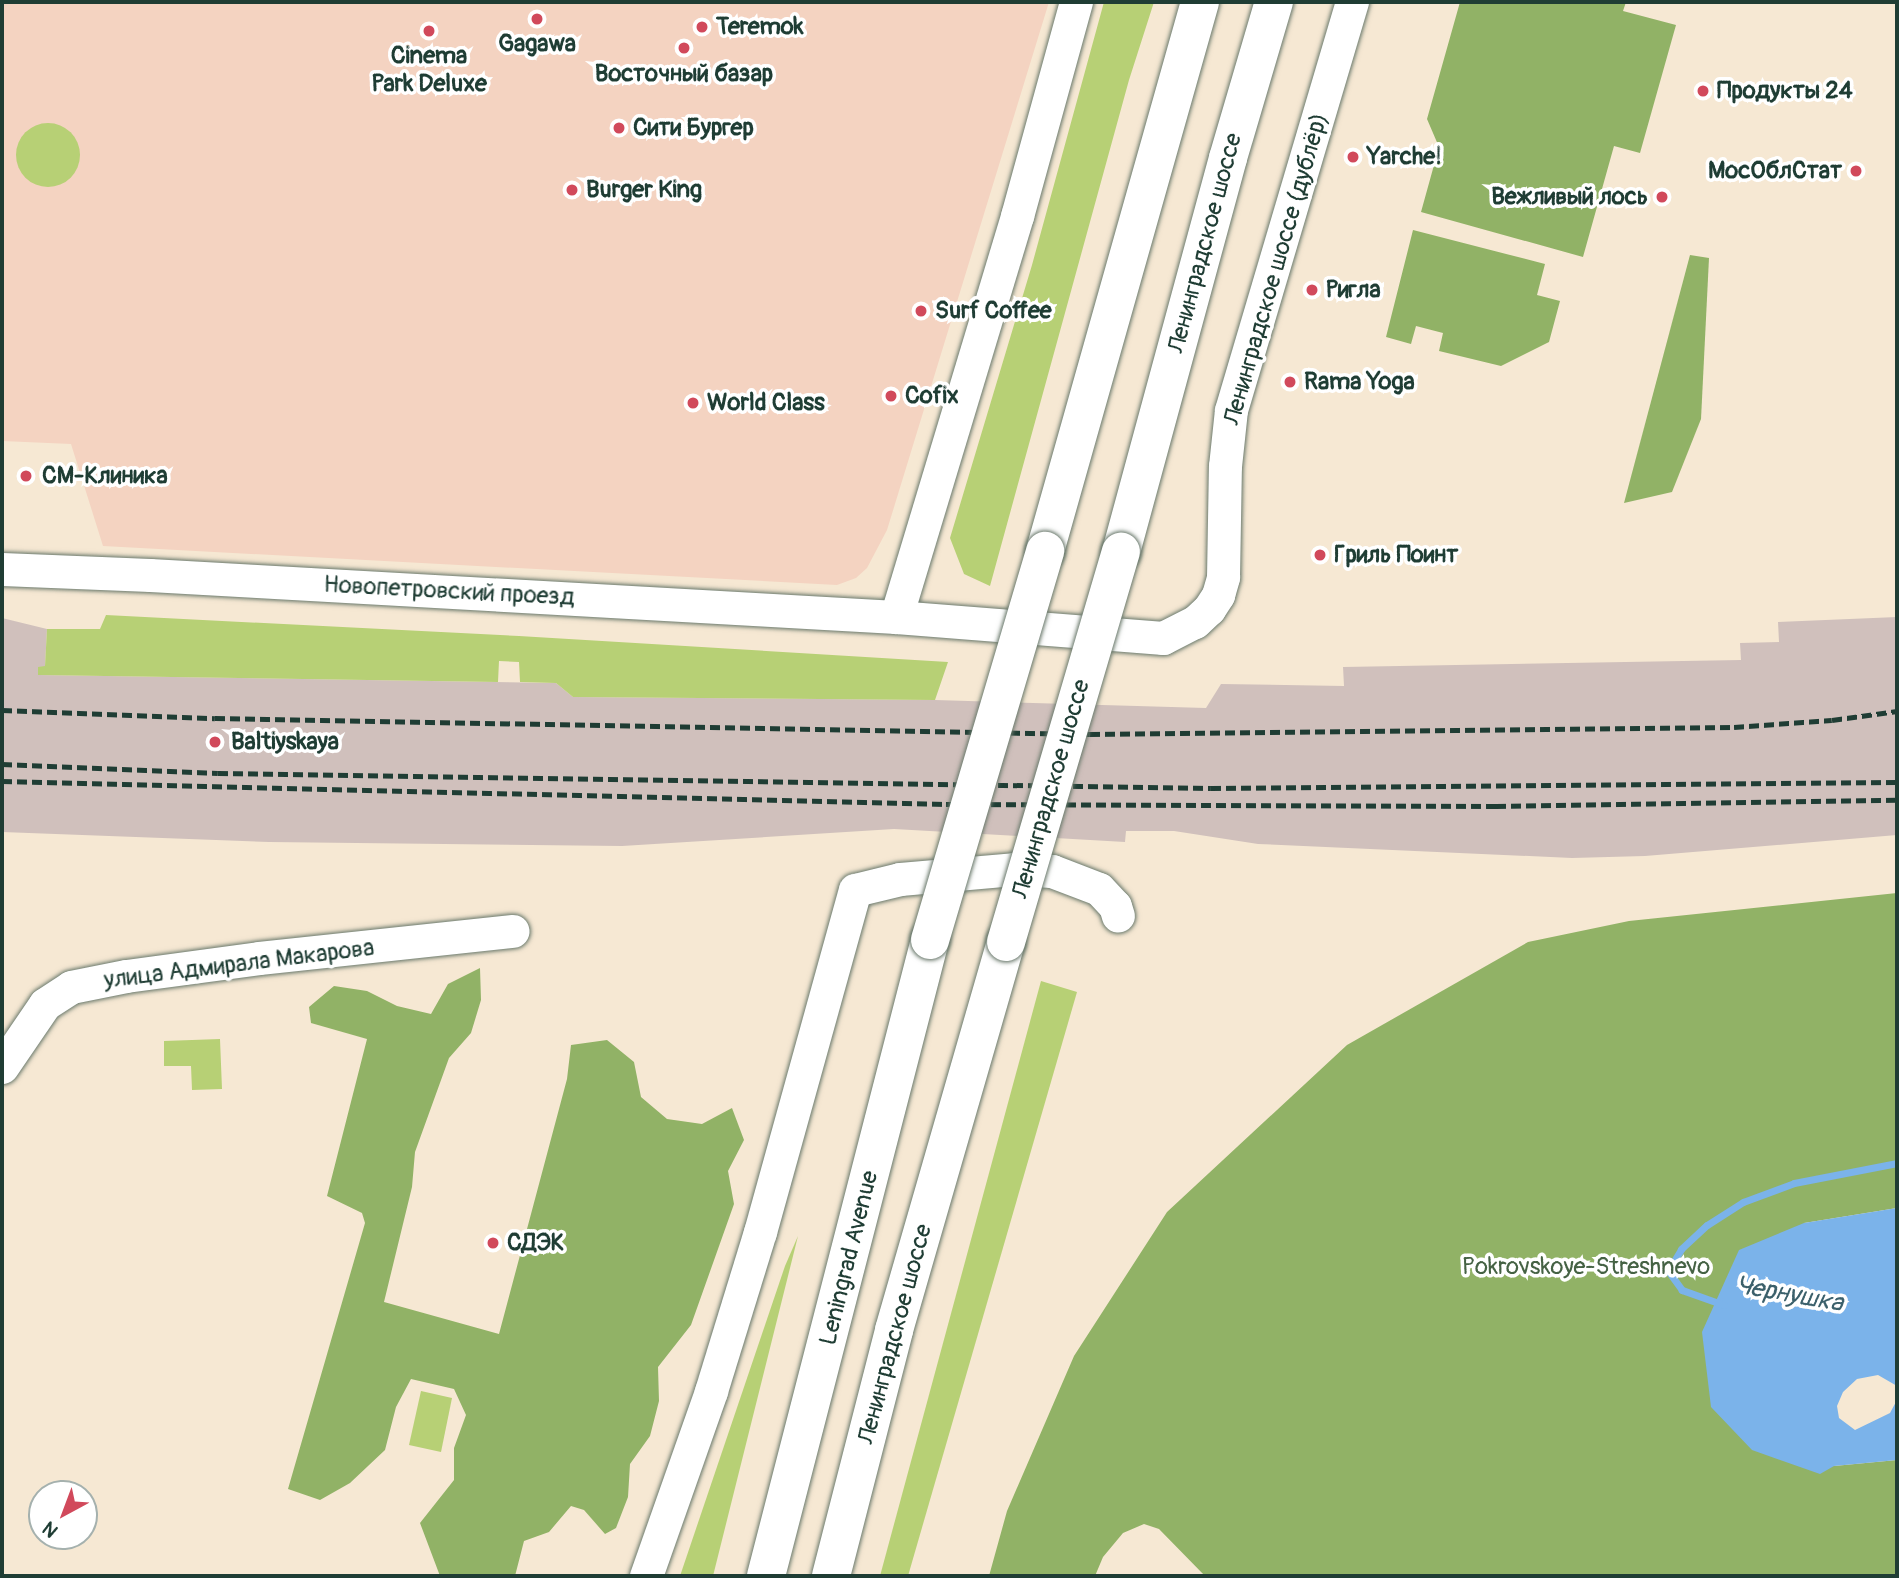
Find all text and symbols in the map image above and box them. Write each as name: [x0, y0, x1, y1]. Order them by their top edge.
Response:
marker: Gagawa: [529, 11, 545, 27]
place label: Teremok: [716, 13, 804, 41]
marker: Teremok: [694, 19, 710, 35]
marker: Cinema Park Deluxe: [421, 23, 437, 39]
place label: Gagawa: [498, 30, 576, 58]
marker: Восточный базар: [676, 40, 692, 56]
place label: Cinema Park Deluxe: [371, 42, 487, 98]
place label: Восточный базар: [595, 60, 773, 88]
place label: Продукты 24: [1717, 77, 1853, 105]
marker: Продукты 24: [1695, 83, 1711, 99]
street label: Ленинградское шоссе (дублёр): [1218, 110, 1334, 428]
place label: Сити Бургер: [633, 114, 754, 142]
marker: Сити Бургер: [611, 120, 627, 136]
street label: Ленинградское шоссе: [1162, 130, 1248, 356]
place label: Yarche!: [1367, 143, 1442, 171]
marker: Yarche!: [1345, 149, 1361, 165]
place label: МосОблСтат: [1708, 157, 1842, 185]
marker: МосОблСтат: [1848, 163, 1864, 179]
place label: Burger King: [586, 176, 702, 204]
marker: Burger King: [564, 182, 580, 198]
place label: Вежливый лось: [1491, 183, 1648, 211]
marker: Вежливый лось: [1654, 189, 1670, 205]
place label: Ригла: [1326, 276, 1381, 304]
marker: Ригла: [1304, 282, 1320, 298]
place label: Surf Coffee: [935, 297, 1052, 325]
marker: Surf Coffee: [913, 303, 929, 319]
place label: Rama Yoga: [1304, 368, 1415, 396]
marker: Rama Yoga: [1282, 374, 1298, 390]
place label: Cofix: [905, 382, 959, 410]
marker: Cofix: [883, 388, 899, 404]
place label: World Class: [707, 389, 825, 417]
marker: World Class: [685, 395, 701, 411]
place label: СМ-Клиника: [42, 462, 168, 490]
marker: СМ-Клиника: [16, 466, 36, 486]
place label: Гриль Поинт: [1334, 541, 1458, 569]
marker: Гриль Поинт: [1312, 547, 1328, 563]
street label: Новопетровский проезд: [323, 570, 575, 612]
street label: Ленинградское шоссе: [1006, 676, 1096, 902]
place label: Baltiyskaya: [231, 728, 339, 756]
marker: Baltiyskaya: [205, 732, 225, 752]
street label: улица Адмирала Макарова: [102, 933, 376, 995]
street label: Leningrad Avenue: [813, 1168, 885, 1348]
street label: Ленинградское шоссе: [852, 1221, 938, 1447]
place label: СДЭК: [507, 1229, 564, 1257]
marker: СДЭК: [485, 1235, 501, 1251]
park label: Pokrovskoye-Streshnevo: [1462, 1253, 1710, 1281]
water label: Чернушка: [1733, 1270, 1845, 1320]
north arrow: [28, 1480, 98, 1550]
text: N: [38, 1516, 63, 1543]

